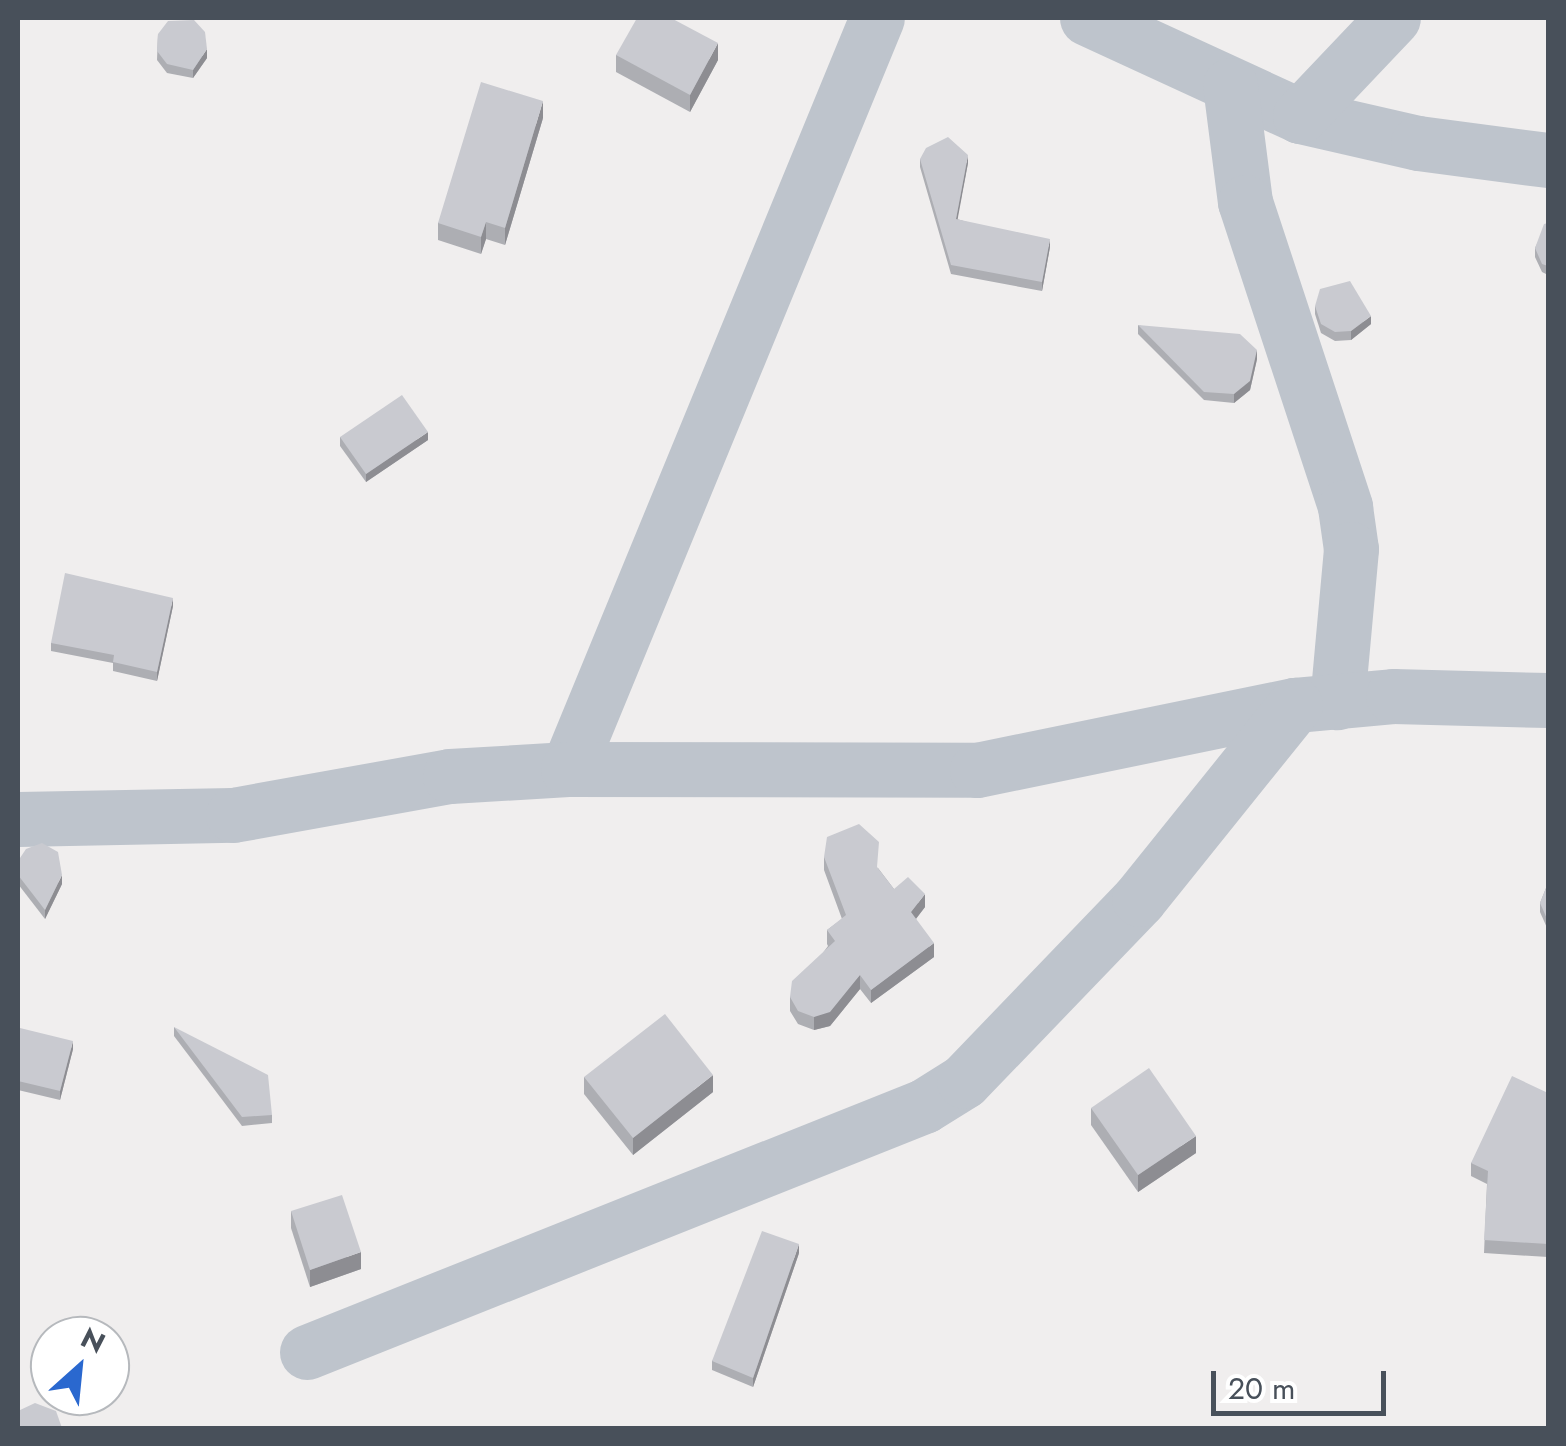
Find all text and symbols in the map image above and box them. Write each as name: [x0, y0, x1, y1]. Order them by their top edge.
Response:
north arrow: [30, 1316, 130, 1416]
text: N: [74, 1317, 112, 1364]
scale bar: [1216, 1351, 1391, 1413]
text: 20 m: [1228, 1367, 1295, 1410]

